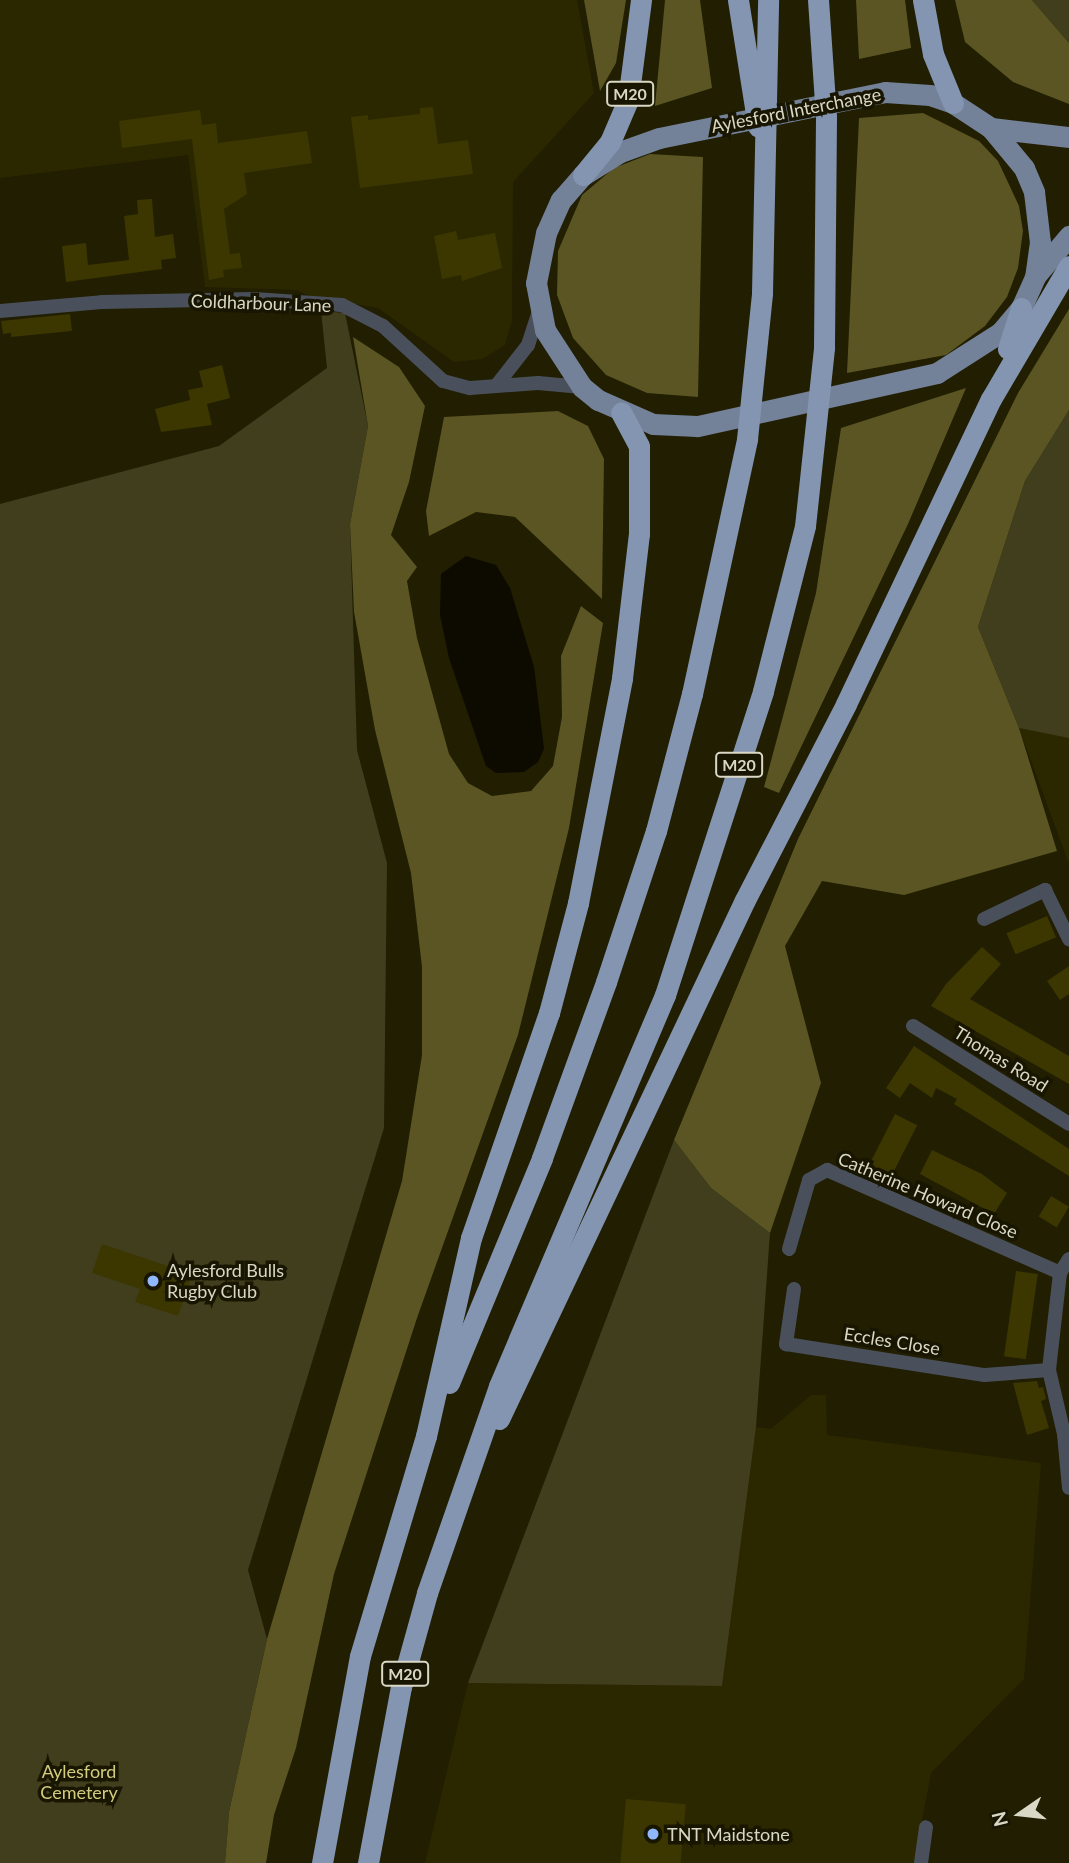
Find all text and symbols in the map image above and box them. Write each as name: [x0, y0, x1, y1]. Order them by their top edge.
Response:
road number: M20: [606, 82, 654, 106]
street label: Aylesford Interchange: [709, 83, 883, 137]
street label: Coldharbour Lane: [190, 290, 332, 316]
road number: M20: [714, 752, 764, 778]
street label: Thomas Road: [950, 1022, 1052, 1096]
street label: Catherine Howard Close: [835, 1147, 1021, 1243]
place label: Aylesford Bulls Rugby Club: [167, 1260, 284, 1302]
marker: Aylesford Bulls Rugby Club: [145, 1273, 161, 1289]
street label: Eccles Close: [842, 1323, 942, 1359]
road number: M20: [380, 1662, 430, 1686]
park label: Aylesford Cemetery: [40, 1761, 118, 1803]
north arrow: [985, 1779, 1055, 1849]
text: N: [986, 1809, 1012, 1829]
place label: TNT Maidstone: [667, 1823, 790, 1845]
marker: TNT Maidstone: [645, 1826, 661, 1842]

